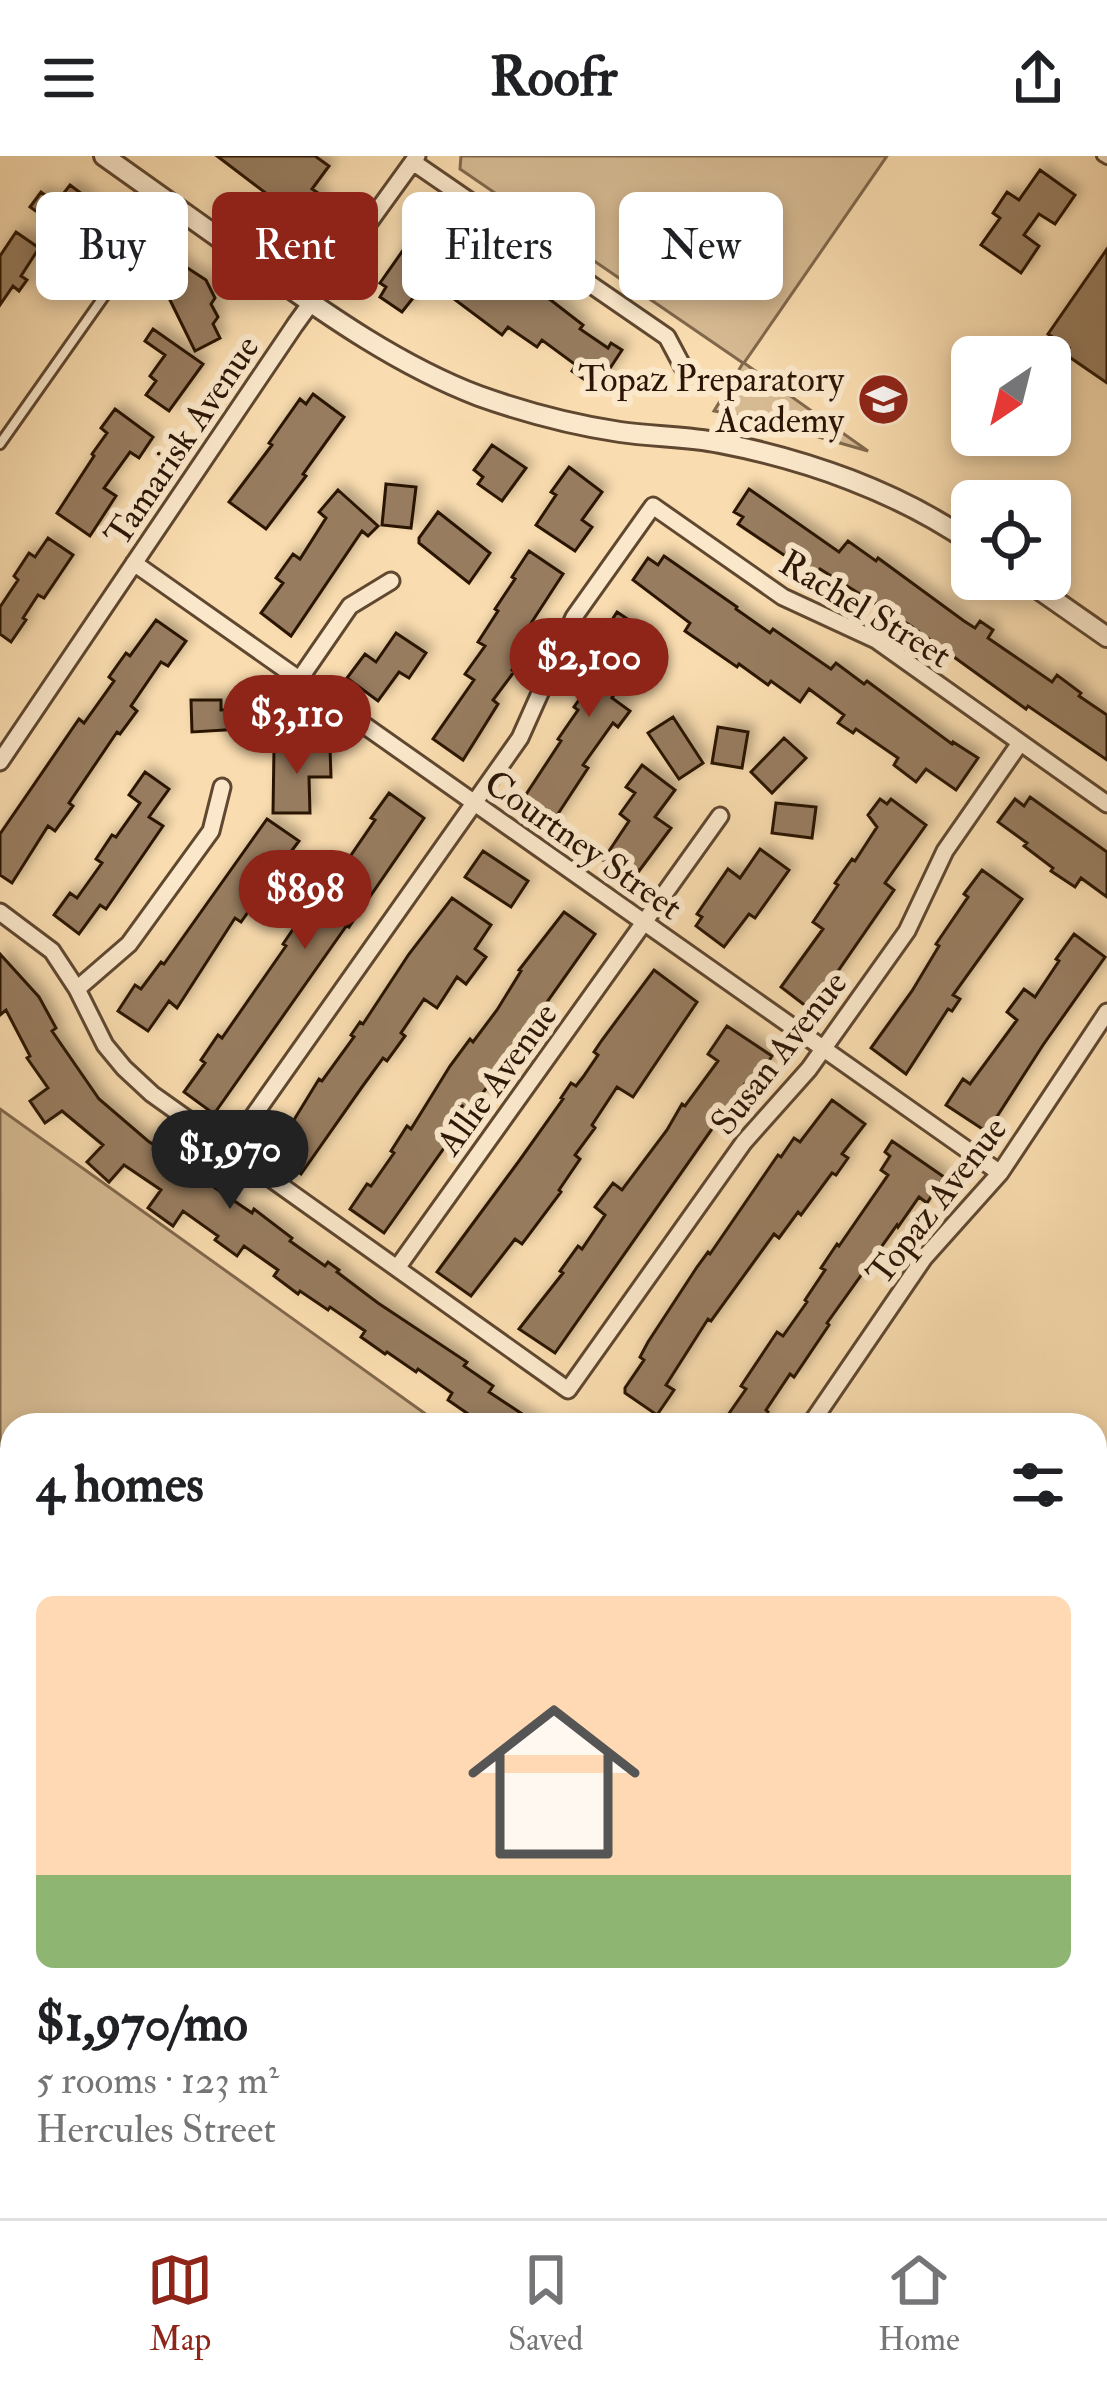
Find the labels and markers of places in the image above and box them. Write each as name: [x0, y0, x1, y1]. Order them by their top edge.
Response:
place label: Topaz Preparatory Academy: [578, 357, 845, 443]
school or university icon: Topaz Preparatory Academy: [855, 371, 911, 427]
pin: $2,100: [491, 618, 687, 720]
pin: $3,110: [199, 675, 395, 777]
pin: $898: [234, 850, 376, 952]
pin: $1,970: [132, 1110, 328, 1212]

